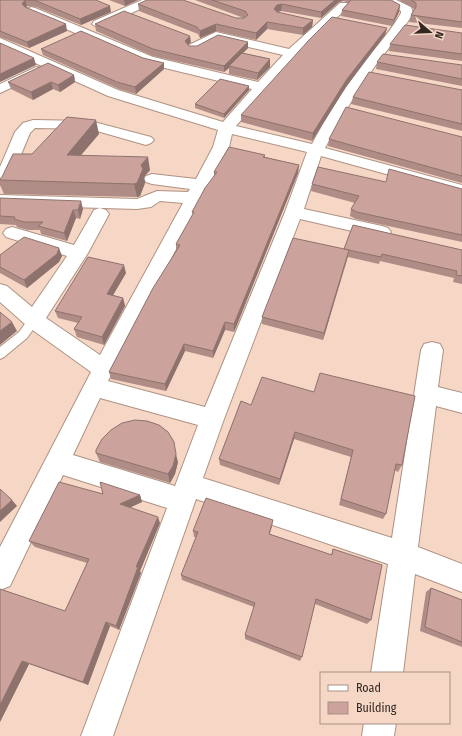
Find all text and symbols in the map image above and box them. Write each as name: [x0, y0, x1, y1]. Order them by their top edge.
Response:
north arrow: [410, 12, 450, 52]
text: N: [432, 30, 446, 40]
legend: [320, 672, 450, 724]
text: Road: [356, 681, 381, 695]
text: Building: [356, 701, 397, 715]

